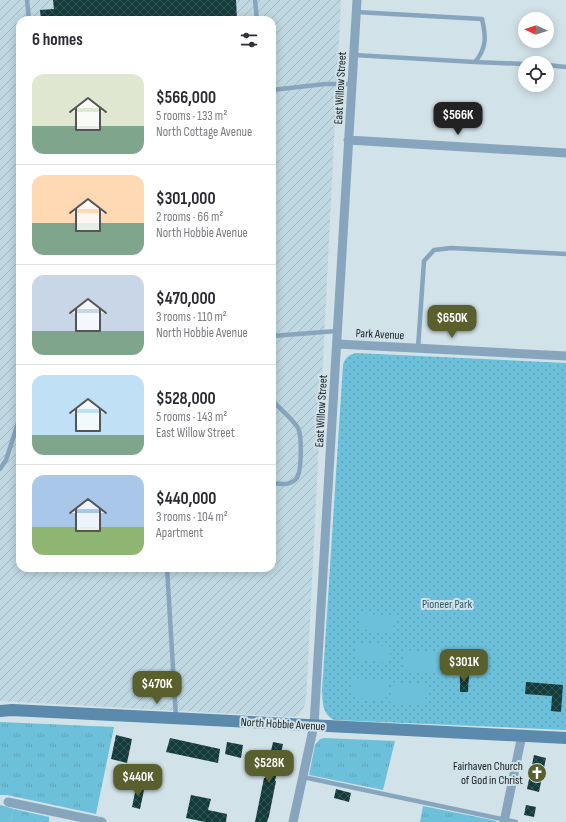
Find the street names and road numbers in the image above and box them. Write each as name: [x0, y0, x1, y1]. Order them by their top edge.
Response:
street label: East Willow Street: [331, 51, 350, 125]
street label: Park Avenue: [355, 326, 405, 343]
street label: East Willow Street: [312, 374, 331, 448]
street label: North Hobbie Avenue: [240, 715, 326, 734]

